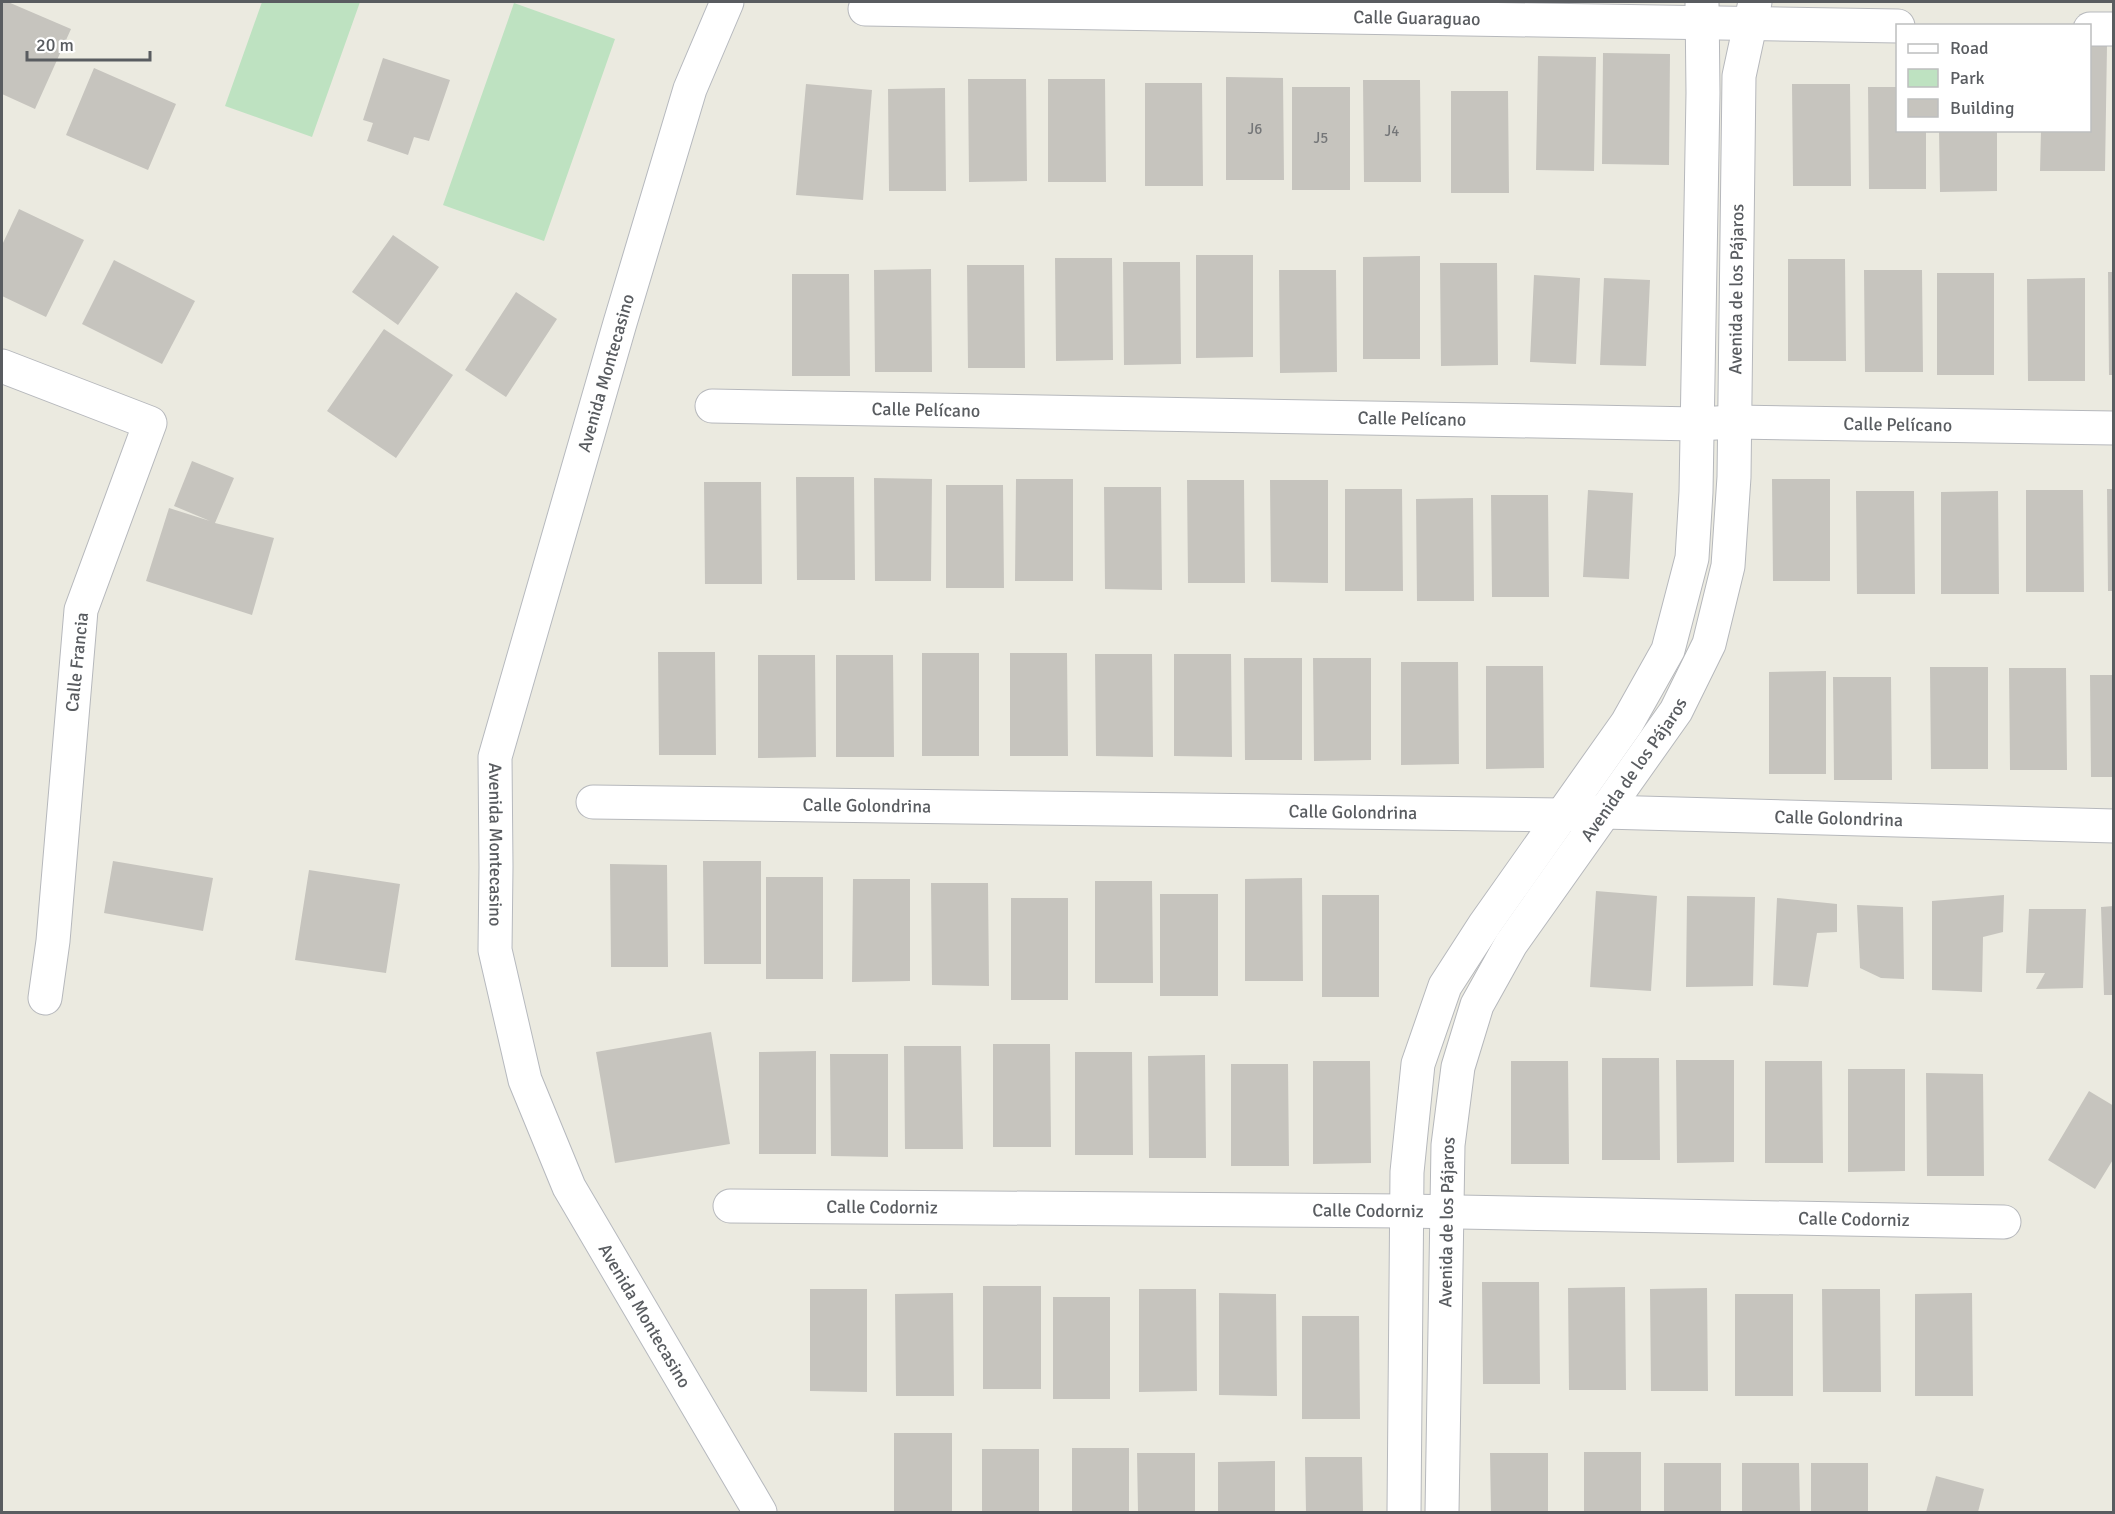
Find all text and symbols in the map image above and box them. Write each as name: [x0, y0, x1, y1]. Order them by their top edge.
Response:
street label: Calle Guaraguao: [1353, 6, 1481, 30]
scale bar: [27, 24, 150, 62]
legend: [1896, 24, 2091, 132]
text: 20 m: [36, 34, 74, 56]
text: Road: [1950, 37, 1989, 59]
text: Park: [1950, 67, 1985, 89]
text: Building: [1950, 97, 2014, 119]
house number: J6: [1248, 120, 1262, 138]
house number: J4: [1385, 122, 1399, 140]
house number: J5: [1314, 129, 1328, 147]
street label: Avenida de los Pájaros: [1724, 203, 1748, 375]
street label: Avenida Montecasino: [573, 291, 639, 455]
street label: Calle Pelícano: [871, 398, 981, 422]
street label: Calle Pelícano: [1357, 407, 1466, 431]
street label: Calle Pelícano: [1843, 413, 1952, 436]
street label: Calle Francia: [61, 611, 93, 713]
street label: Avenida de los Pájaros: [1576, 694, 1692, 846]
street label: Avenida Montecasino: [484, 763, 507, 927]
street label: Calle Golondrina: [802, 794, 931, 818]
street label: Calle Golondrina: [1288, 800, 1417, 824]
street label: Calle Golondrina: [1774, 806, 1903, 831]
street label: Avenida de los Pájaros: [1434, 1135, 1460, 1308]
street label: Calle Codorniz: [826, 1196, 938, 1219]
street label: Calle Codorniz: [1312, 1199, 1424, 1222]
street label: Calle Codorniz: [1798, 1207, 1910, 1231]
street label: Avenida Montecasino: [594, 1240, 696, 1392]

